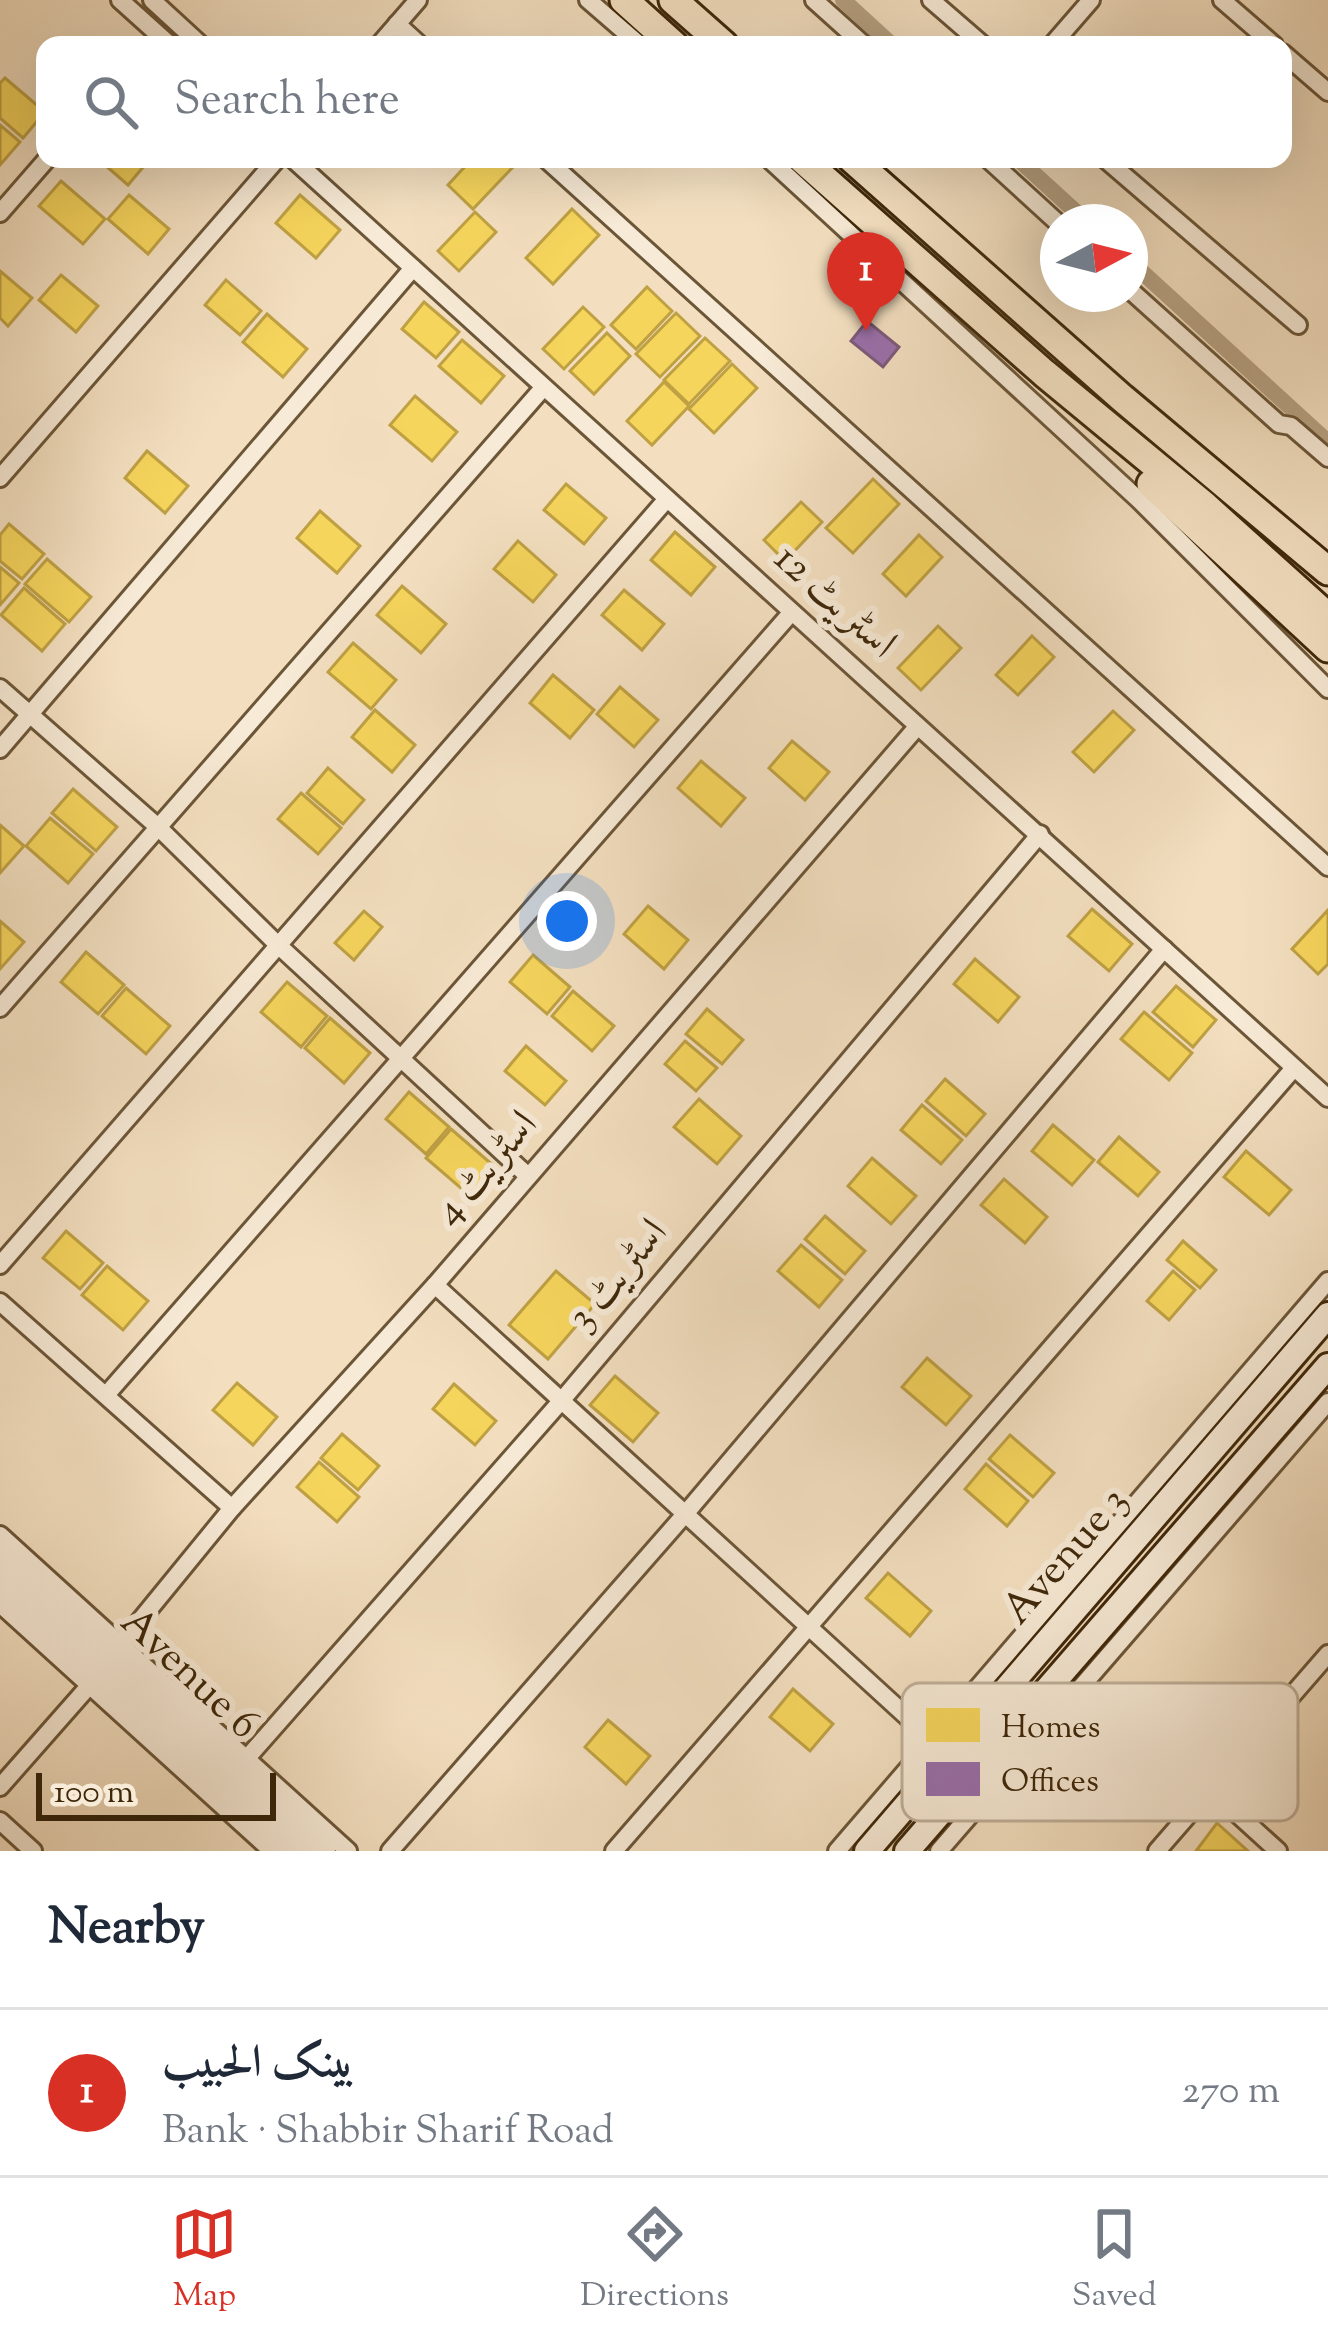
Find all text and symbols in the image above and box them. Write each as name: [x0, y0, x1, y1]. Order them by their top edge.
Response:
search box: [36, 36, 1292, 168]
icon: search: [78, 69, 144, 135]
text: Search here: [174, 70, 400, 135]
north arrow: [1040, 204, 1148, 312]
pin: 1: [827, 232, 905, 331]
street label: اسٹریٹ 12: [759, 531, 909, 675]
your location: [537, 891, 597, 951]
street label: اسٹریٹ 4: [420, 1099, 554, 1239]
street label: اسٹریٹ 3: [554, 1207, 684, 1345]
street label: Avenue 3: [990, 1475, 1144, 1639]
street label: Avenue 6: [105, 1595, 271, 1755]
legend: [902, 1683, 1298, 1821]
text: Homes: [1001, 1705, 1100, 1753]
text: Offices: [1001, 1759, 1099, 1807]
scale bar: [36, 1767, 276, 1820]
text: 100 m: [54, 1770, 134, 1818]
text: Nearby: [48, 1893, 205, 1966]
text: بينک الحبيب: [162, 2033, 355, 2098]
text: 1: [80, 2065, 94, 2121]
text: 270 m: [1182, 2065, 1280, 2121]
text: Bank · Shabbir Sharif Road: [162, 2105, 614, 2161]
tab: Map: [171, 2201, 237, 2321]
tab: Directions: [580, 2201, 729, 2321]
tab: Saved: [1072, 2201, 1157, 2321]

